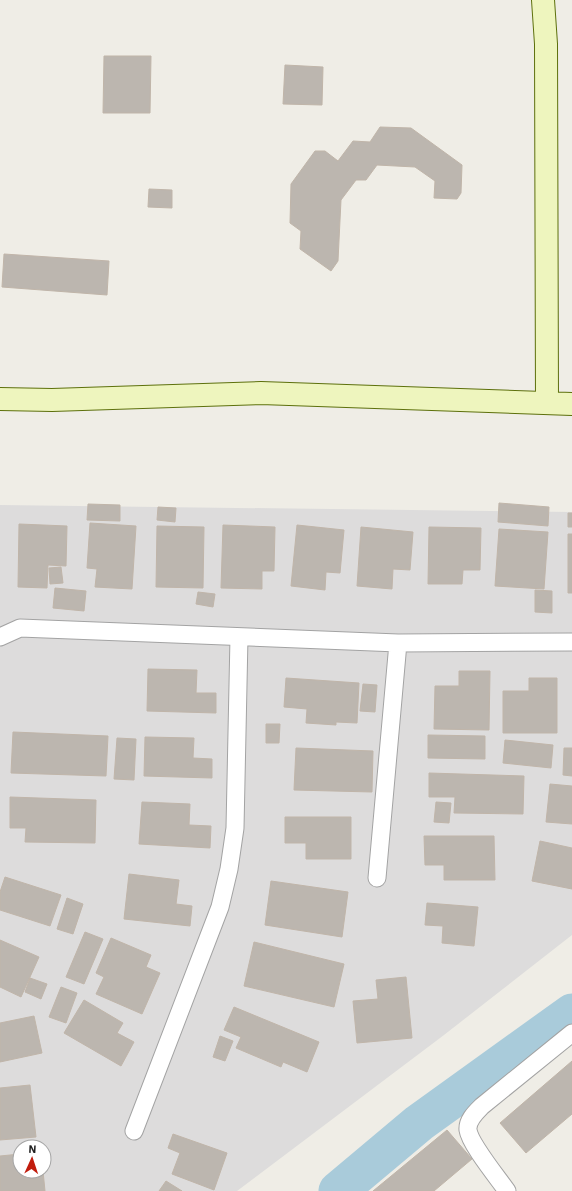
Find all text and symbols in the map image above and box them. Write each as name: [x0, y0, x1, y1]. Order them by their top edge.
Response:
north arrow: [12, 1139, 52, 1179]
text: N: [28, 1142, 37, 1156]

